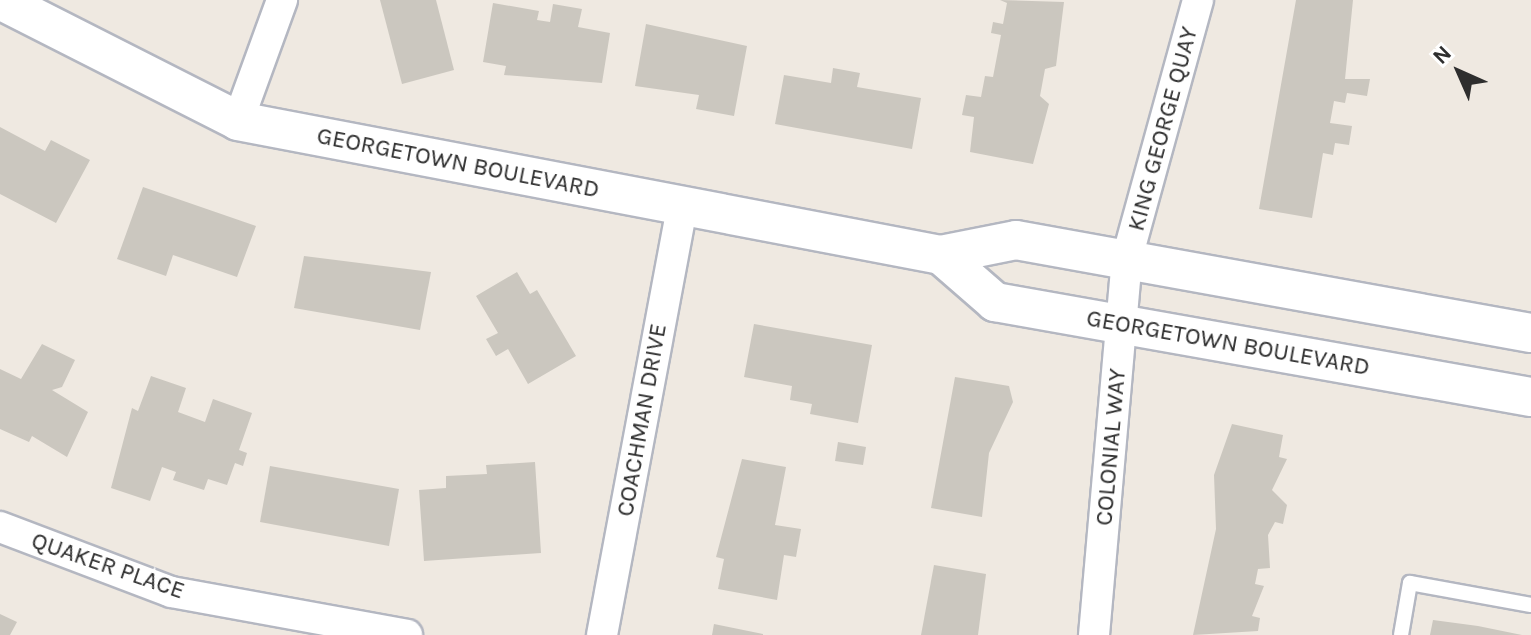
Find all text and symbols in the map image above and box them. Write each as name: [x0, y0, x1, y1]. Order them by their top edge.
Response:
street label: KING GEORGE QUAY: [1122, 24, 1204, 234]
north arrow: [1419, 32, 1499, 112]
text: N: [1427, 40, 1457, 70]
street label: GEORGETOWN BOULEVARD: [314, 121, 602, 205]
street label: GEORGETOWN BOULEVARD: [1084, 304, 1372, 382]
street label: COACHMAN DRIVE: [611, 321, 673, 519]
street label: COLONIAL WAY: [1090, 367, 1132, 527]
street label: QUAKER PLACE: [28, 526, 188, 606]

